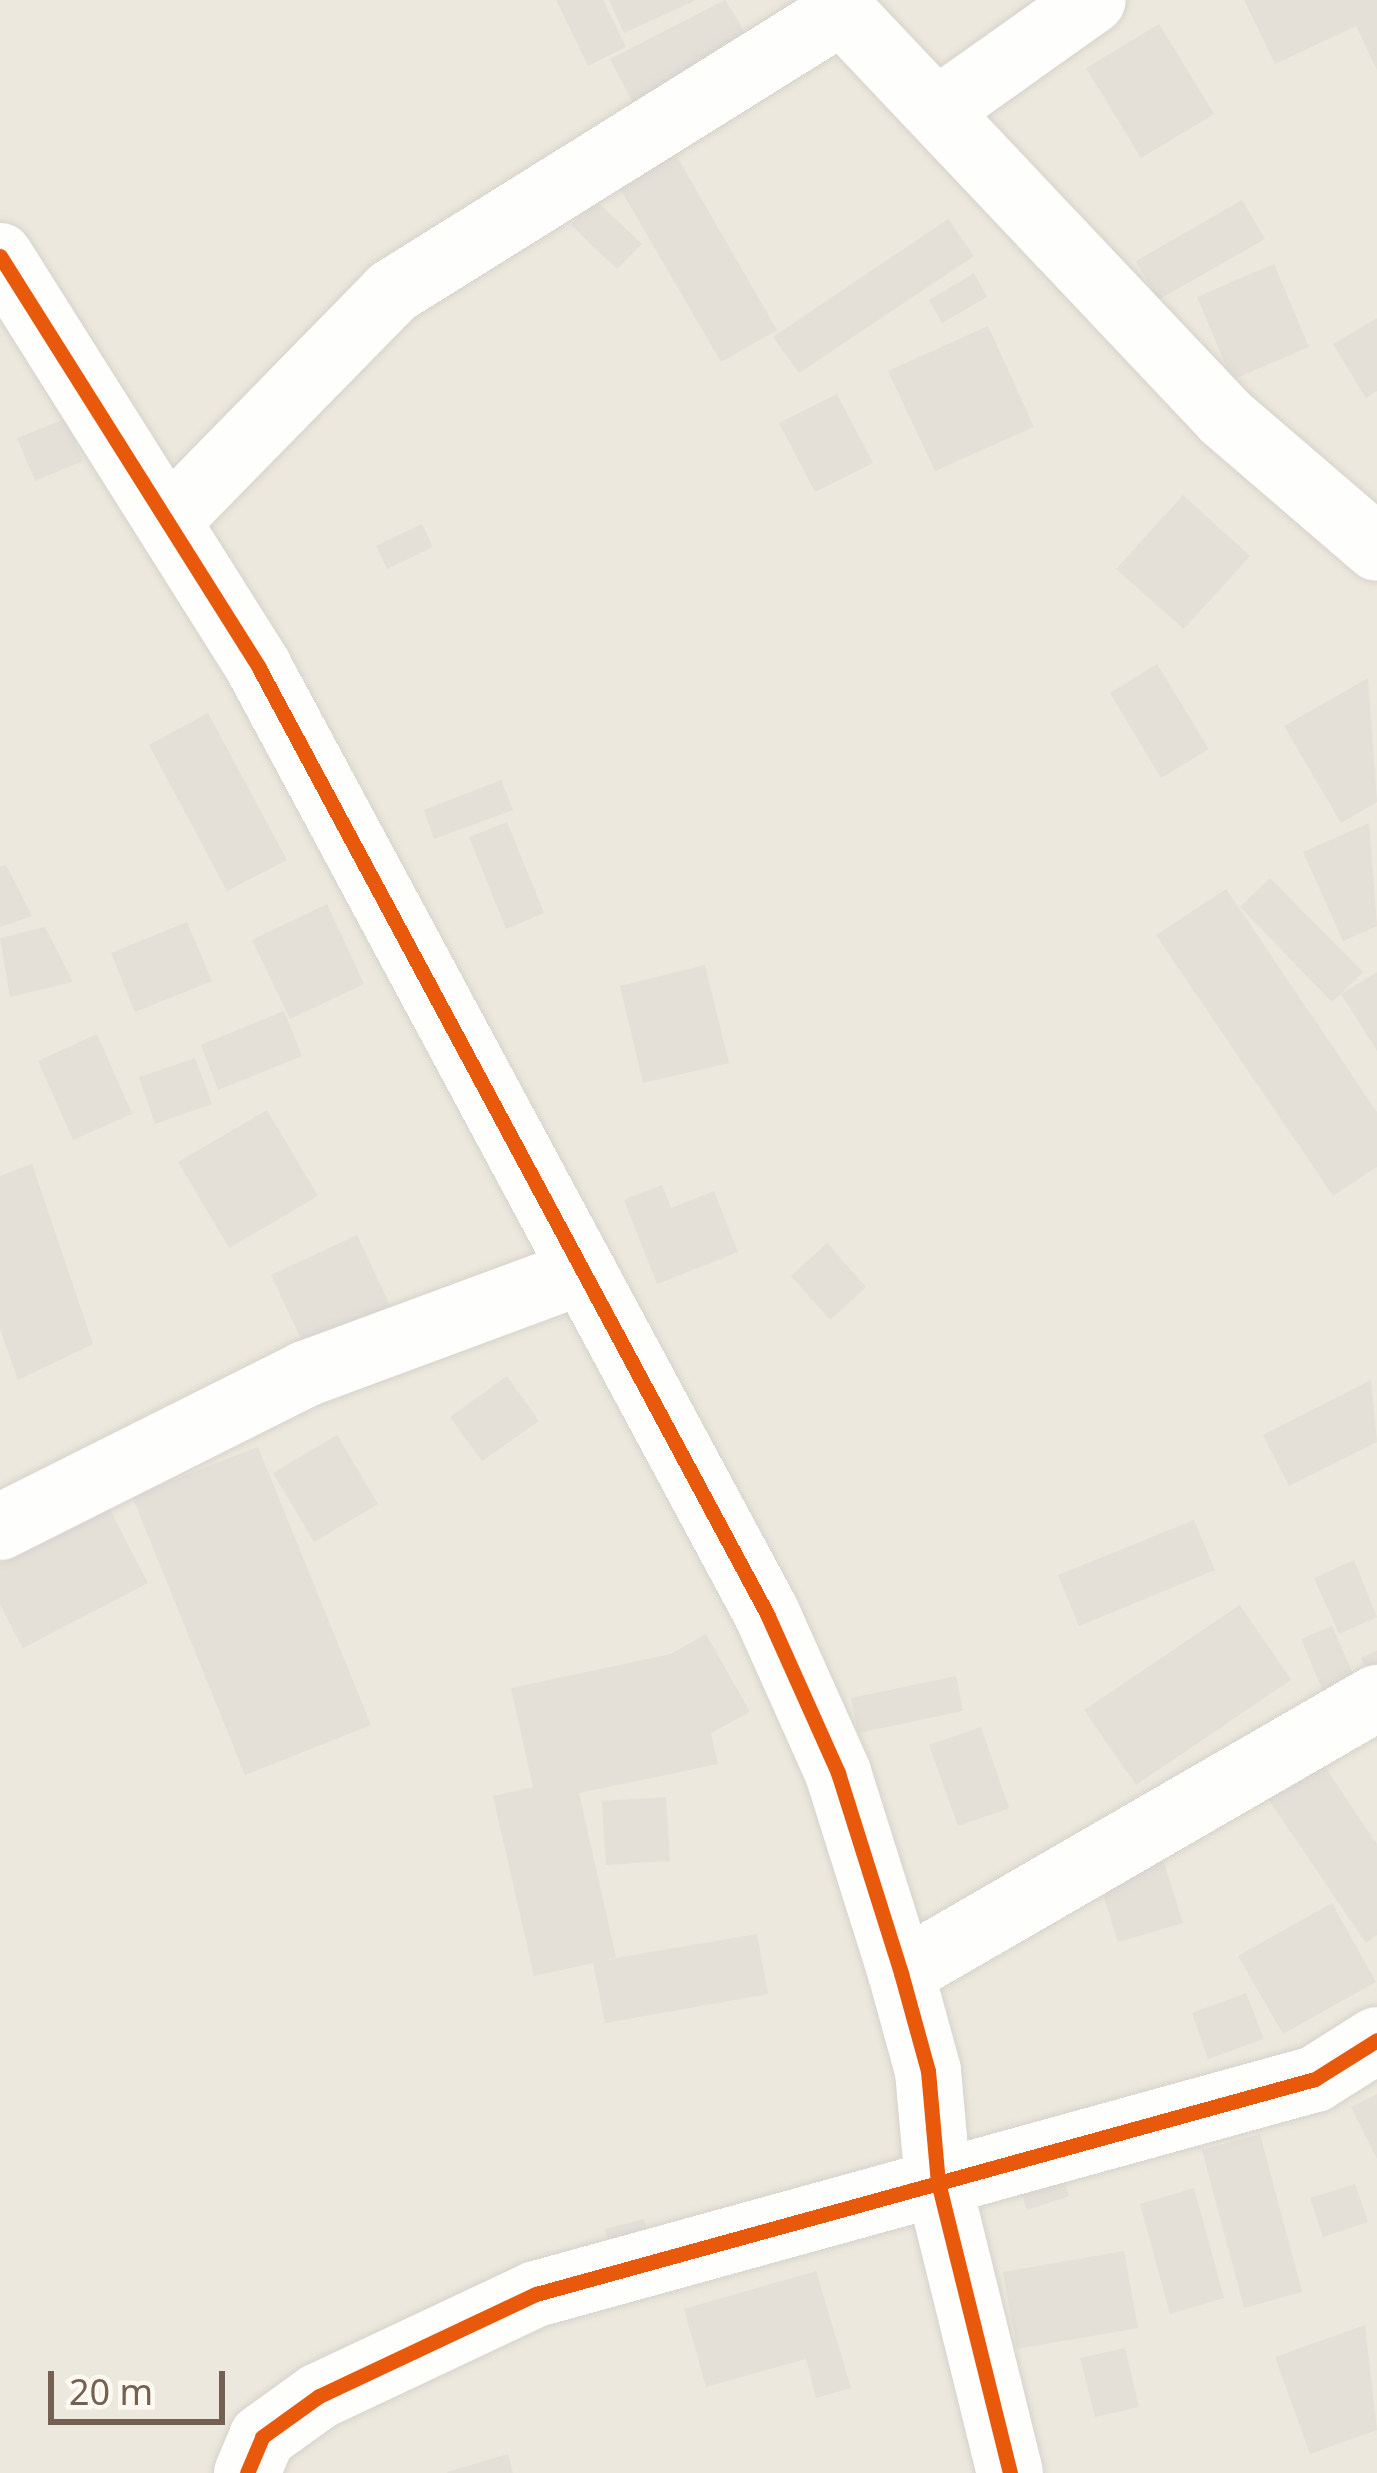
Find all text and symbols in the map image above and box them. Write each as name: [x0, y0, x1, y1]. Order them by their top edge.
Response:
scale bar: [54, 2347, 231, 2421]
text: 20 m: [69, 2367, 153, 2416]

